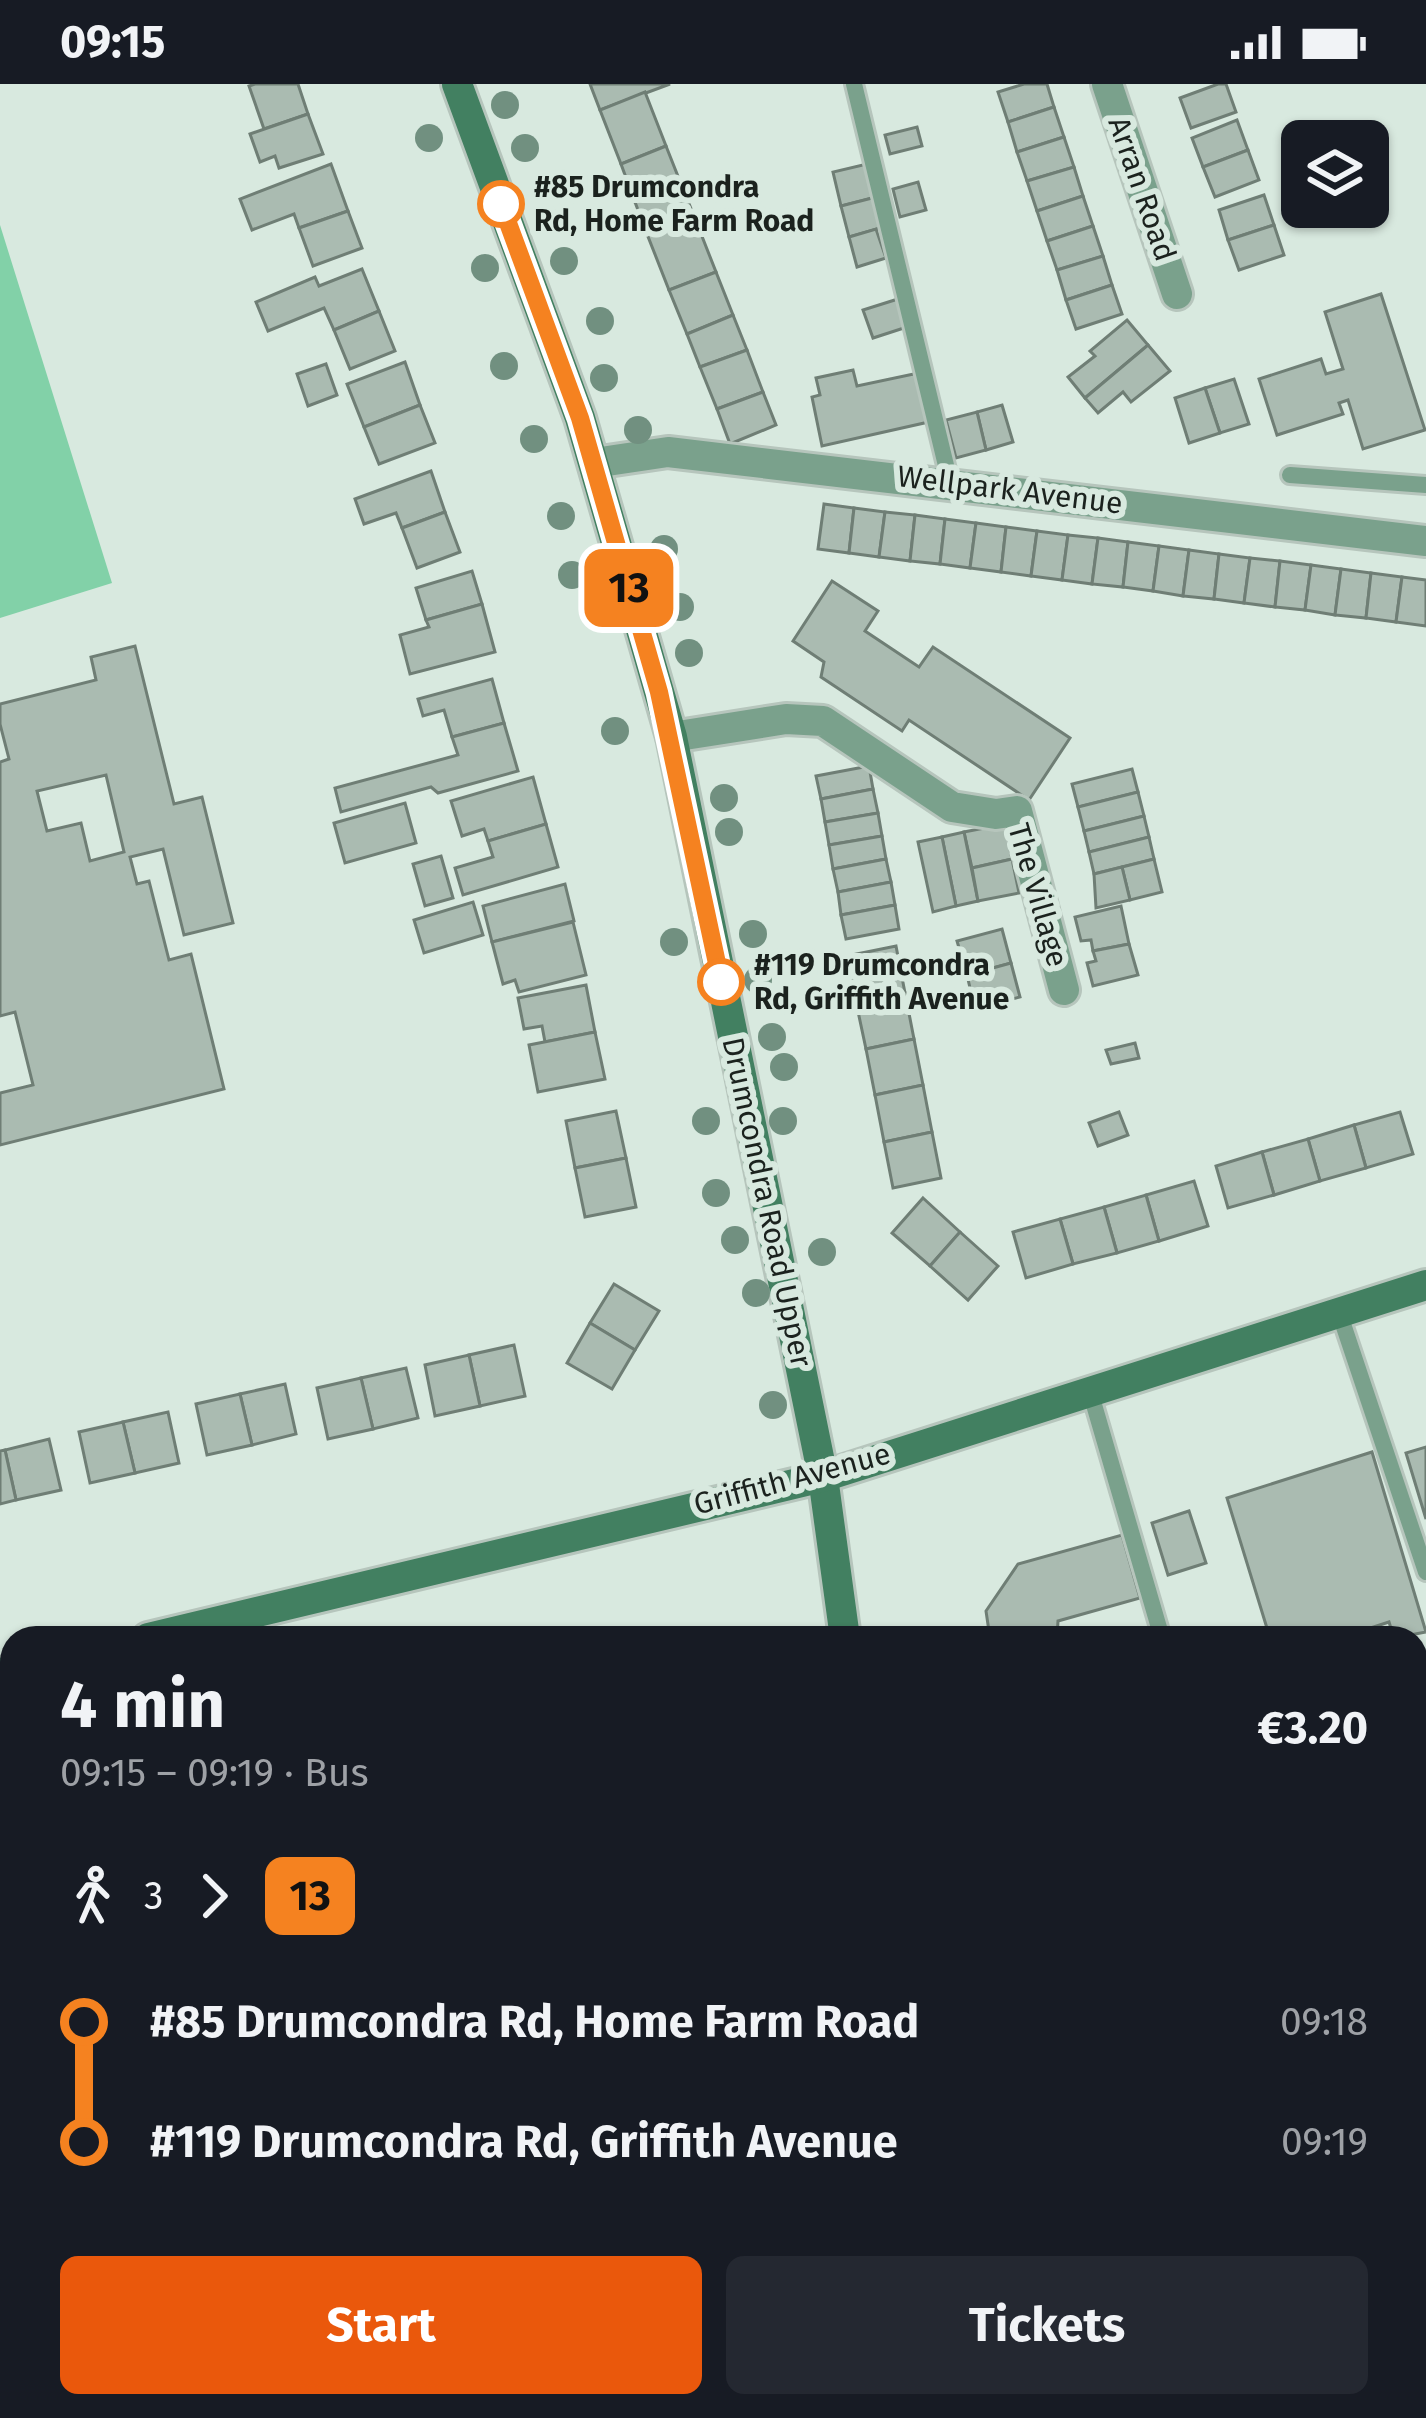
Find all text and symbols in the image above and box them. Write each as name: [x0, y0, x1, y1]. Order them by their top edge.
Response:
text: 09:15: [60, 15, 165, 69]
street label: Arran Road: [1101, 112, 1183, 266]
map controls: [1281, 120, 1389, 228]
button: layers: [1281, 120, 1389, 228]
place label: #85 Drumcondra Rd, Home Farm Road: [534, 169, 814, 239]
marker: #85 Drumcondra Rd, Home Farm Road: [479, 182, 523, 226]
street label: Wellpark Avenue: [895, 458, 1125, 522]
line badge: 13: [575, 549, 683, 627]
text: 13: [608, 563, 650, 613]
street label: The Village: [1000, 819, 1076, 971]
place label: #119 Drumcondra Rd, Griffith Avenue: [754, 947, 1009, 1017]
marker: #119 Drumcondra Rd, Griffith Avenue: [699, 960, 743, 1004]
street label: Drumcondra Road Upper: [714, 1034, 820, 1371]
street label: Griffith Avenue: [690, 1435, 894, 1523]
text: 4 min: [60, 1665, 225, 1744]
text: €3.20: [1258, 1701, 1368, 1755]
text: 09:15 – 09:19 · Bus: [60, 1750, 369, 1796]
icon: walk: [60, 1863, 126, 1929]
icon: forward: [181, 1863, 247, 1929]
text: 13: [289, 1871, 331, 1921]
text: 3: [144, 1873, 163, 1919]
text: #85 Drumcondra Rd, Home Farm Road: [150, 1995, 919, 2049]
text: 09:18: [1280, 1999, 1368, 2045]
text: #119 Drumcondra Rd, Griffith Avenue: [150, 2115, 898, 2169]
text: 09:19: [1281, 2119, 1368, 2165]
button: Start: [60, 2256, 702, 2394]
button: Tickets: [726, 2256, 1368, 2394]

